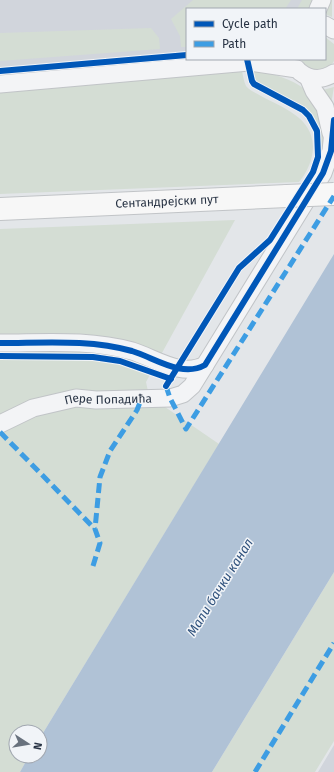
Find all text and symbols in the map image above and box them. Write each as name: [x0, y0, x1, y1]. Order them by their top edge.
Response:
legend: [186, 8, 326, 60]
text: Cycle path: [222, 17, 278, 31]
text: Path: [222, 37, 246, 51]
street label: Сентандрејски пут: [115, 192, 219, 211]
street label: Пере Попадића: [63, 391, 152, 407]
water label: Мали бачки канал: [184, 535, 256, 639]
north arrow: [8, 724, 48, 764]
text: N: [30, 741, 44, 751]

